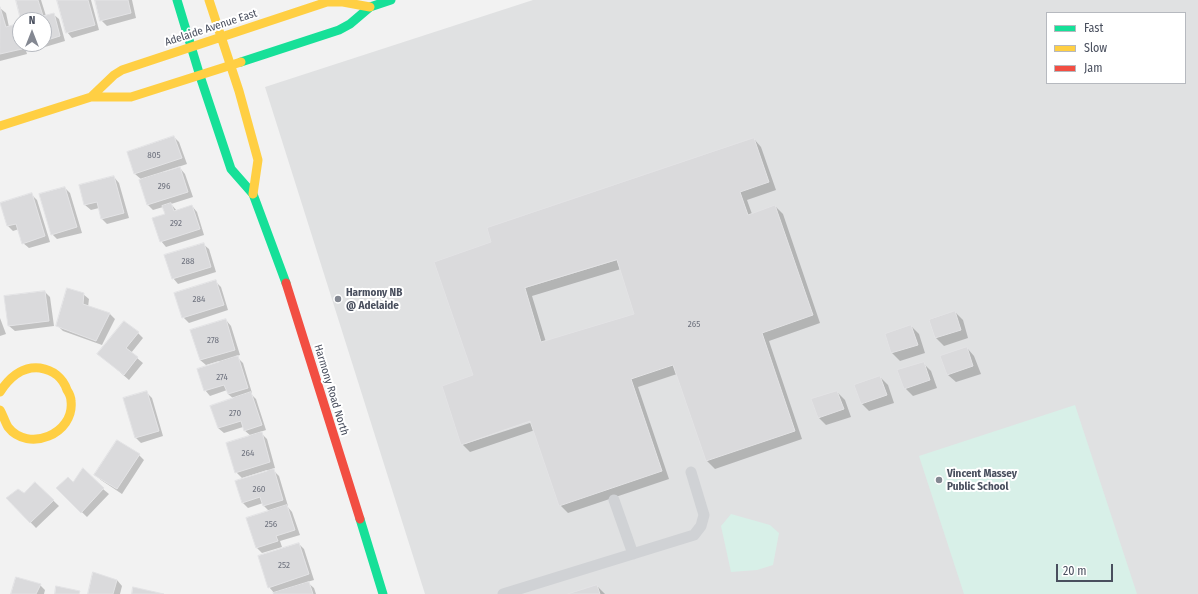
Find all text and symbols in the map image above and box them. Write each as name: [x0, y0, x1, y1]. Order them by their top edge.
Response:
street label: Adelaide Avenue East: [163, 7, 259, 49]
north arrow: [12, 12, 52, 52]
legend: [1046, 12, 1186, 84]
text: N: [29, 14, 35, 27]
text: Fast: [1084, 21, 1103, 35]
text: Slow: [1084, 41, 1107, 55]
text: Jam: [1084, 61, 1102, 75]
house number: 805: [147, 150, 161, 160]
house number: 296: [158, 181, 170, 191]
house number: 292: [170, 218, 182, 228]
house number: 288: [182, 256, 194, 266]
place label: Harmony NB @ Adelaide: [346, 286, 402, 312]
house number: 284: [193, 294, 205, 304]
marker: Harmony NB @ Adelaide: [333, 294, 343, 304]
house number: 265: [688, 319, 700, 329]
house number: 278: [207, 335, 219, 345]
street label: Harmony Road North: [311, 343, 351, 437]
house number: 274: [216, 372, 228, 382]
house number: 270: [229, 408, 241, 418]
house number: 264: [242, 448, 254, 458]
place label: Vincent Massey Public School: [947, 467, 1017, 493]
marker: Vincent Massey Public School: [934, 475, 944, 485]
house number: 260: [252, 484, 266, 494]
house number: 256: [265, 519, 277, 529]
scale bar: [1058, 556, 1115, 582]
house number: 252: [278, 560, 290, 570]
text: 20 m: [1063, 564, 1087, 578]

